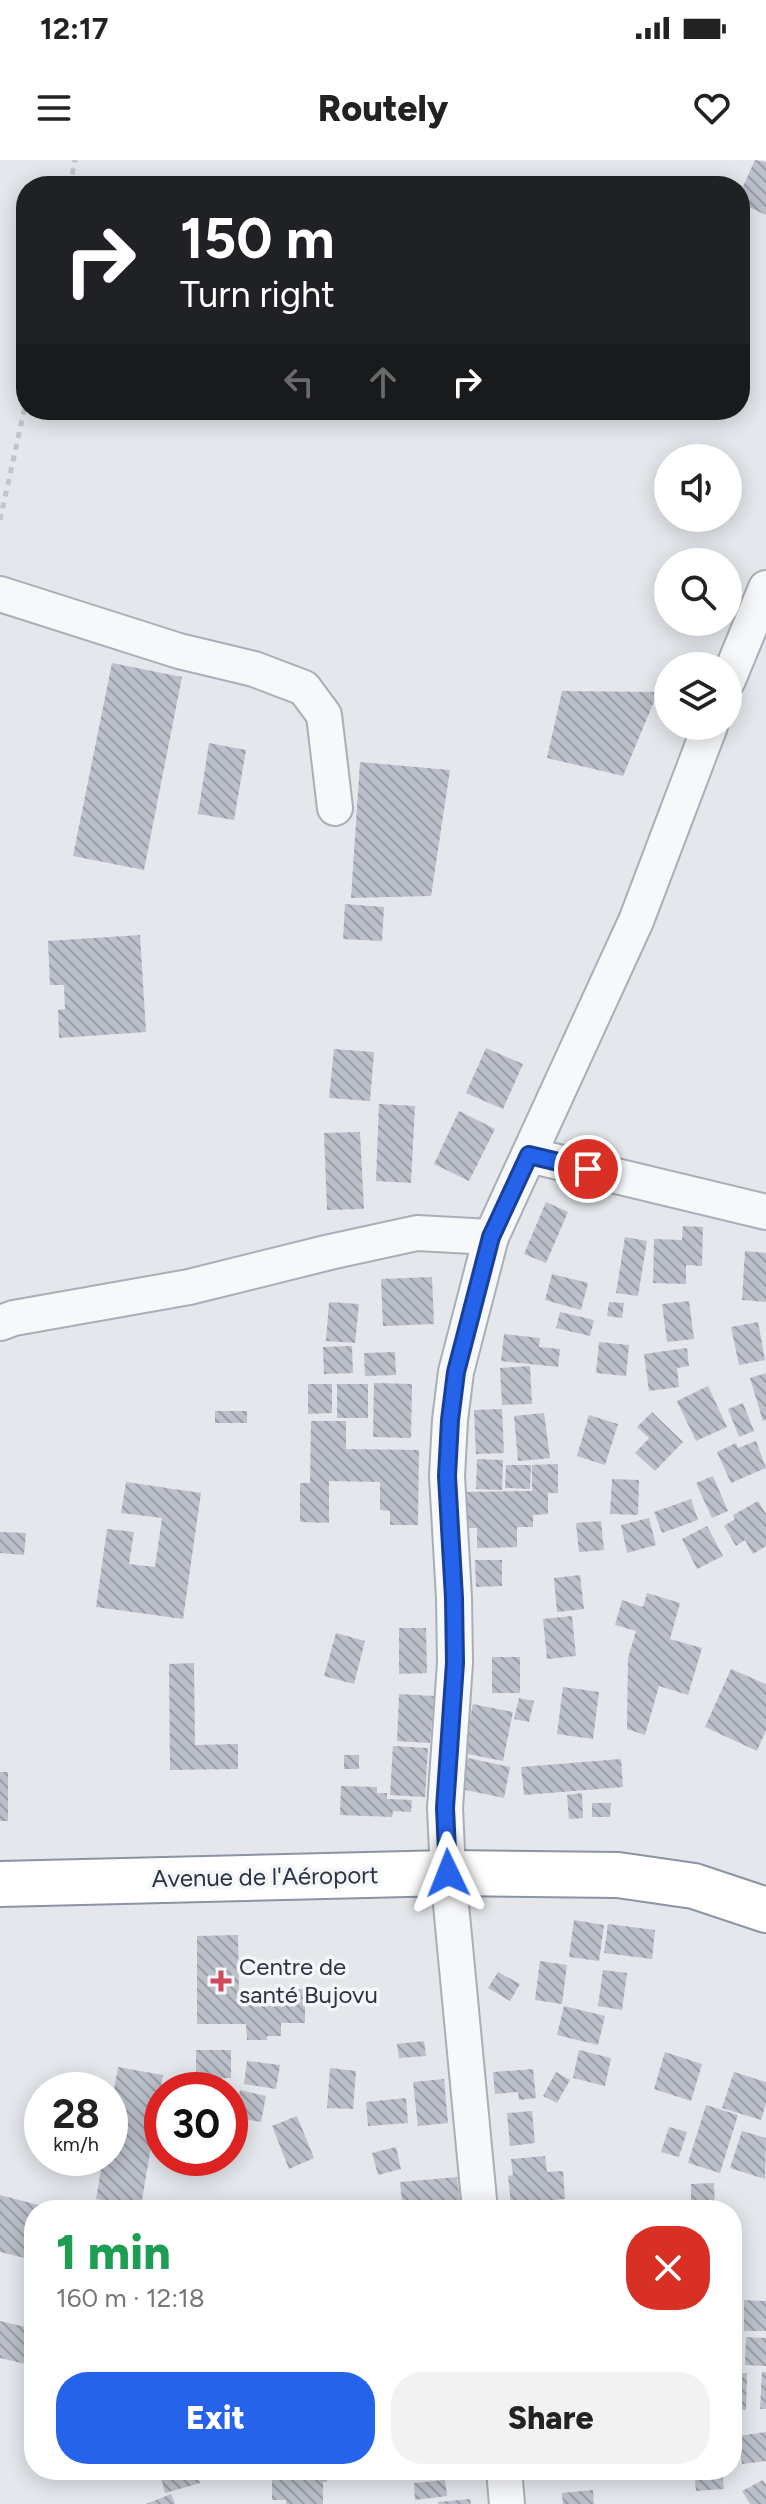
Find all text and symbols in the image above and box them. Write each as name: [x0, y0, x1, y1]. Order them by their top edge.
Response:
text: 12:17: [40, 10, 108, 47]
icon: menu: [32, 86, 76, 130]
icon: heart: [690, 86, 734, 130]
text: Routely: [318, 87, 448, 130]
text: 150 m: [180, 205, 335, 272]
icon: right: [48, 208, 152, 312]
text: Turn right: [180, 273, 335, 316]
icon: left: [277, 360, 321, 404]
icon: ahead: [361, 360, 405, 404]
icon: right: [445, 360, 489, 404]
map controls: [654, 444, 742, 740]
button: sound: [654, 444, 742, 532]
button: search: [654, 548, 742, 636]
button: layers: [654, 652, 742, 740]
pin: [554, 1135, 622, 1203]
icon: arrive: [566, 1147, 610, 1191]
position arrow: [406, 1831, 490, 1915]
street label: Avenue de l'Aéroport: [151, 1860, 379, 1893]
place label: Centre de santé Bujovu: [239, 1952, 378, 2009]
marker: Centre de santé Bujovu: [210, 1970, 232, 1992]
speed limit sign: 30: [144, 2072, 248, 2176]
text: 28: [52, 2090, 100, 2138]
text: km/h: [53, 2132, 99, 2156]
text: 1 min: [56, 2223, 171, 2281]
button: close: [626, 2226, 710, 2310]
text: 160 m · 12:18: [56, 2282, 205, 2314]
button: Exit: [56, 2372, 375, 2464]
button: Share: [391, 2372, 710, 2464]

